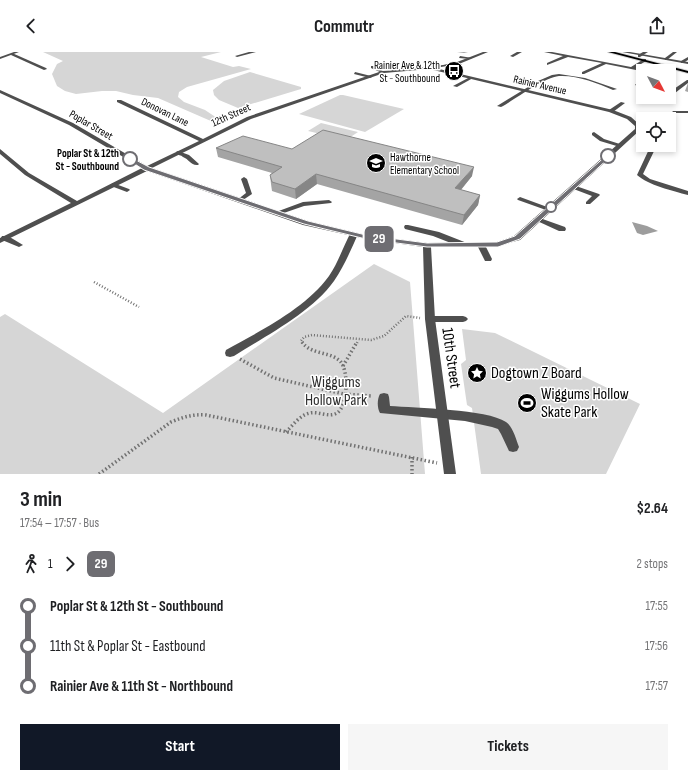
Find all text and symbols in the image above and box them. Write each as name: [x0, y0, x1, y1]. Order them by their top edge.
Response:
icon: back: [20, 15, 42, 37]
icon: share: [646, 15, 668, 37]
text: Commutr: [314, 16, 374, 37]
place label: Rainier Ave & 12th St - Southbound: [374, 59, 440, 85]
bus stop icon: Rainier Ave & 12th St - Southbound: [443, 60, 465, 82]
north arrow: [636, 64, 676, 104]
map controls: [636, 64, 676, 152]
street label: Rainier Avenue: [512, 73, 568, 97]
street label: Donovan Lane: [139, 95, 191, 129]
street label: 12th Street: [209, 100, 253, 129]
street label: Poplar Street: [67, 107, 116, 143]
button: locate: [636, 112, 676, 152]
place label: Poplar St & 12th St - Southbound: [56, 147, 119, 173]
unlabelled marker: [600, 148, 616, 164]
marker: Poplar St & 12th St - Southbound: [122, 151, 138, 167]
place label: Hawthorne Elementary School: [390, 151, 459, 177]
school or university icon: Hawthorne Elementary School: [365, 152, 387, 174]
unlabelled marker: [545, 201, 557, 213]
line badge: 29: [361, 226, 397, 252]
text: 29: [373, 230, 385, 247]
street label: 10th Street: [437, 327, 465, 390]
place icon: Dogtown Z Board: [466, 362, 488, 384]
place label: Dogtown Z Board: [491, 364, 582, 383]
park label: Wiggums Hollow Park: [305, 373, 367, 410]
place label: Wiggums Hollow Skate Park: [541, 385, 629, 422]
sports icon: Wiggums Hollow Skate Park: [516, 392, 538, 414]
text: 3 min: [20, 486, 62, 513]
text: $2.64: [636, 499, 668, 518]
text: 17:54 – 17:57 · Bus: [20, 515, 99, 531]
icon: walk: [20, 553, 42, 575]
icon: forward: [59, 553, 81, 575]
text: 29: [95, 555, 107, 572]
text: 1: [48, 556, 53, 572]
text: 2 stops: [637, 556, 668, 572]
text: Poplar St & 12th St - Southbound: [50, 597, 223, 616]
text: 17:55: [645, 598, 668, 614]
text: 11th St & Poplar St - Eastbound: [50, 637, 206, 656]
text: 17:56: [645, 638, 668, 654]
text: Rainier Ave & 11th St - Northbound: [50, 677, 233, 696]
text: 17:57: [646, 678, 668, 694]
button: Start: [20, 724, 340, 770]
button: Tickets: [348, 724, 668, 770]

